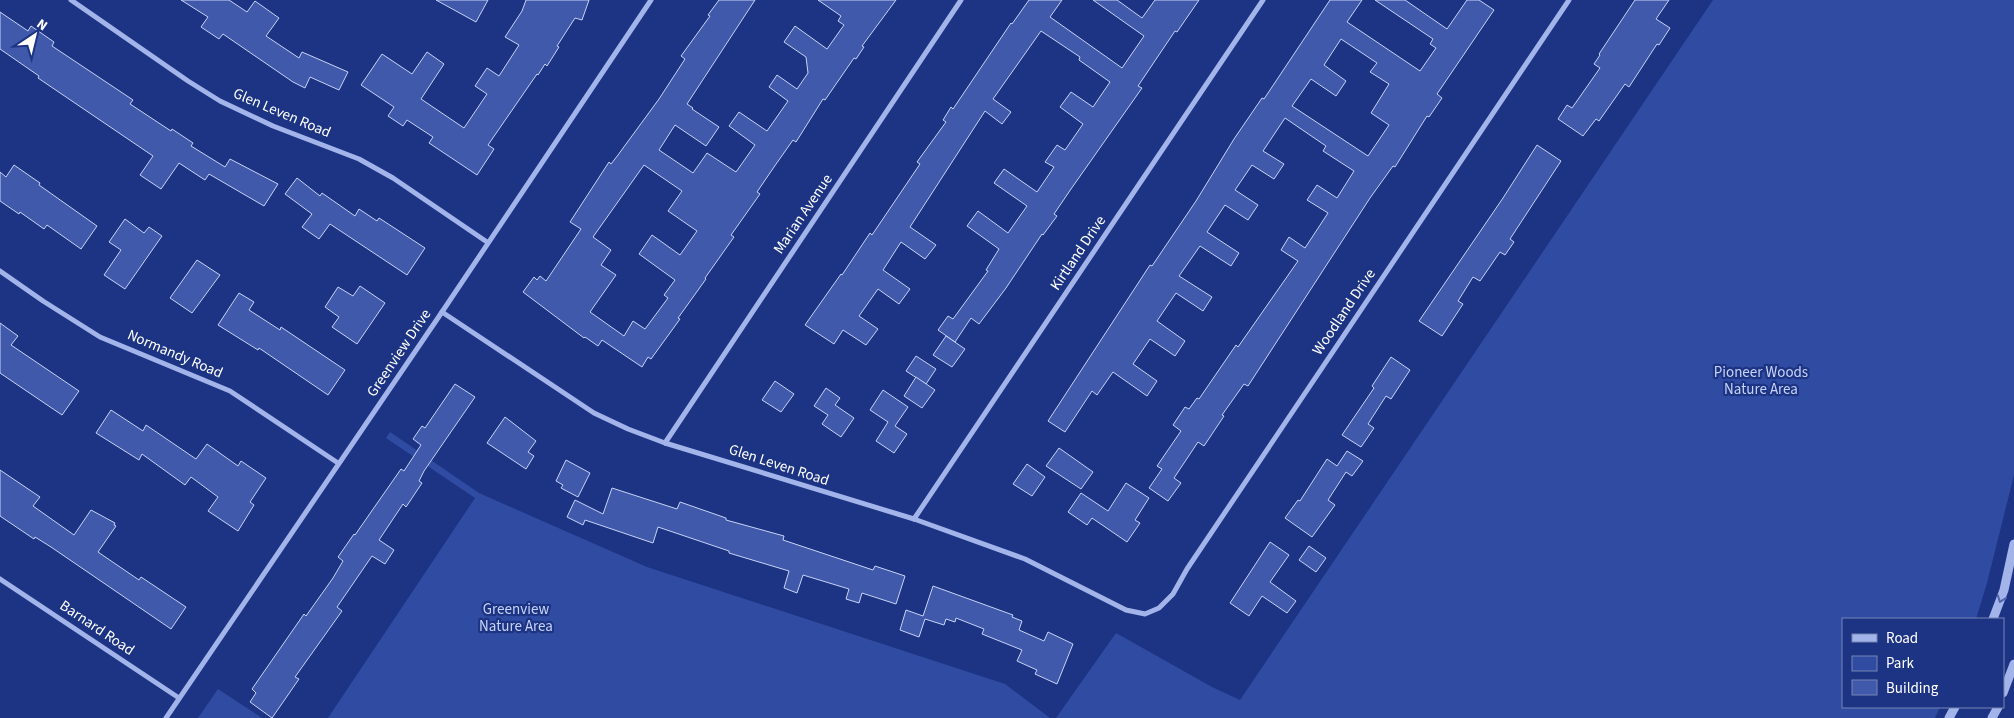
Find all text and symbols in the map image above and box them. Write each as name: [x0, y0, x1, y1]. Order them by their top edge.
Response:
north arrow: [10, 10, 60, 60]
text: N: [32, 14, 51, 36]
street label: Glen Leven Road: [230, 83, 334, 143]
street label: Marian Avenue: [768, 170, 838, 258]
street label: Kirtland Drive: [1045, 211, 1111, 295]
street label: Woodland Drive: [1307, 265, 1381, 359]
street label: Greenview Drive: [362, 305, 436, 401]
street label: Normandy Road: [124, 324, 226, 384]
park label: Pioneer Woods Nature Area: [1714, 362, 1808, 400]
street label: Glen Leven Road: [726, 439, 832, 491]
one-way arrow: [1997, 594, 2007, 603]
street label: Barnard Road: [56, 595, 138, 661]
park label: Greenview Nature Area: [479, 599, 553, 637]
legend: [1842, 618, 2004, 708]
text: Road: [1886, 628, 1918, 649]
text: Park: [1886, 653, 1915, 674]
text: Building: [1886, 678, 1939, 699]

